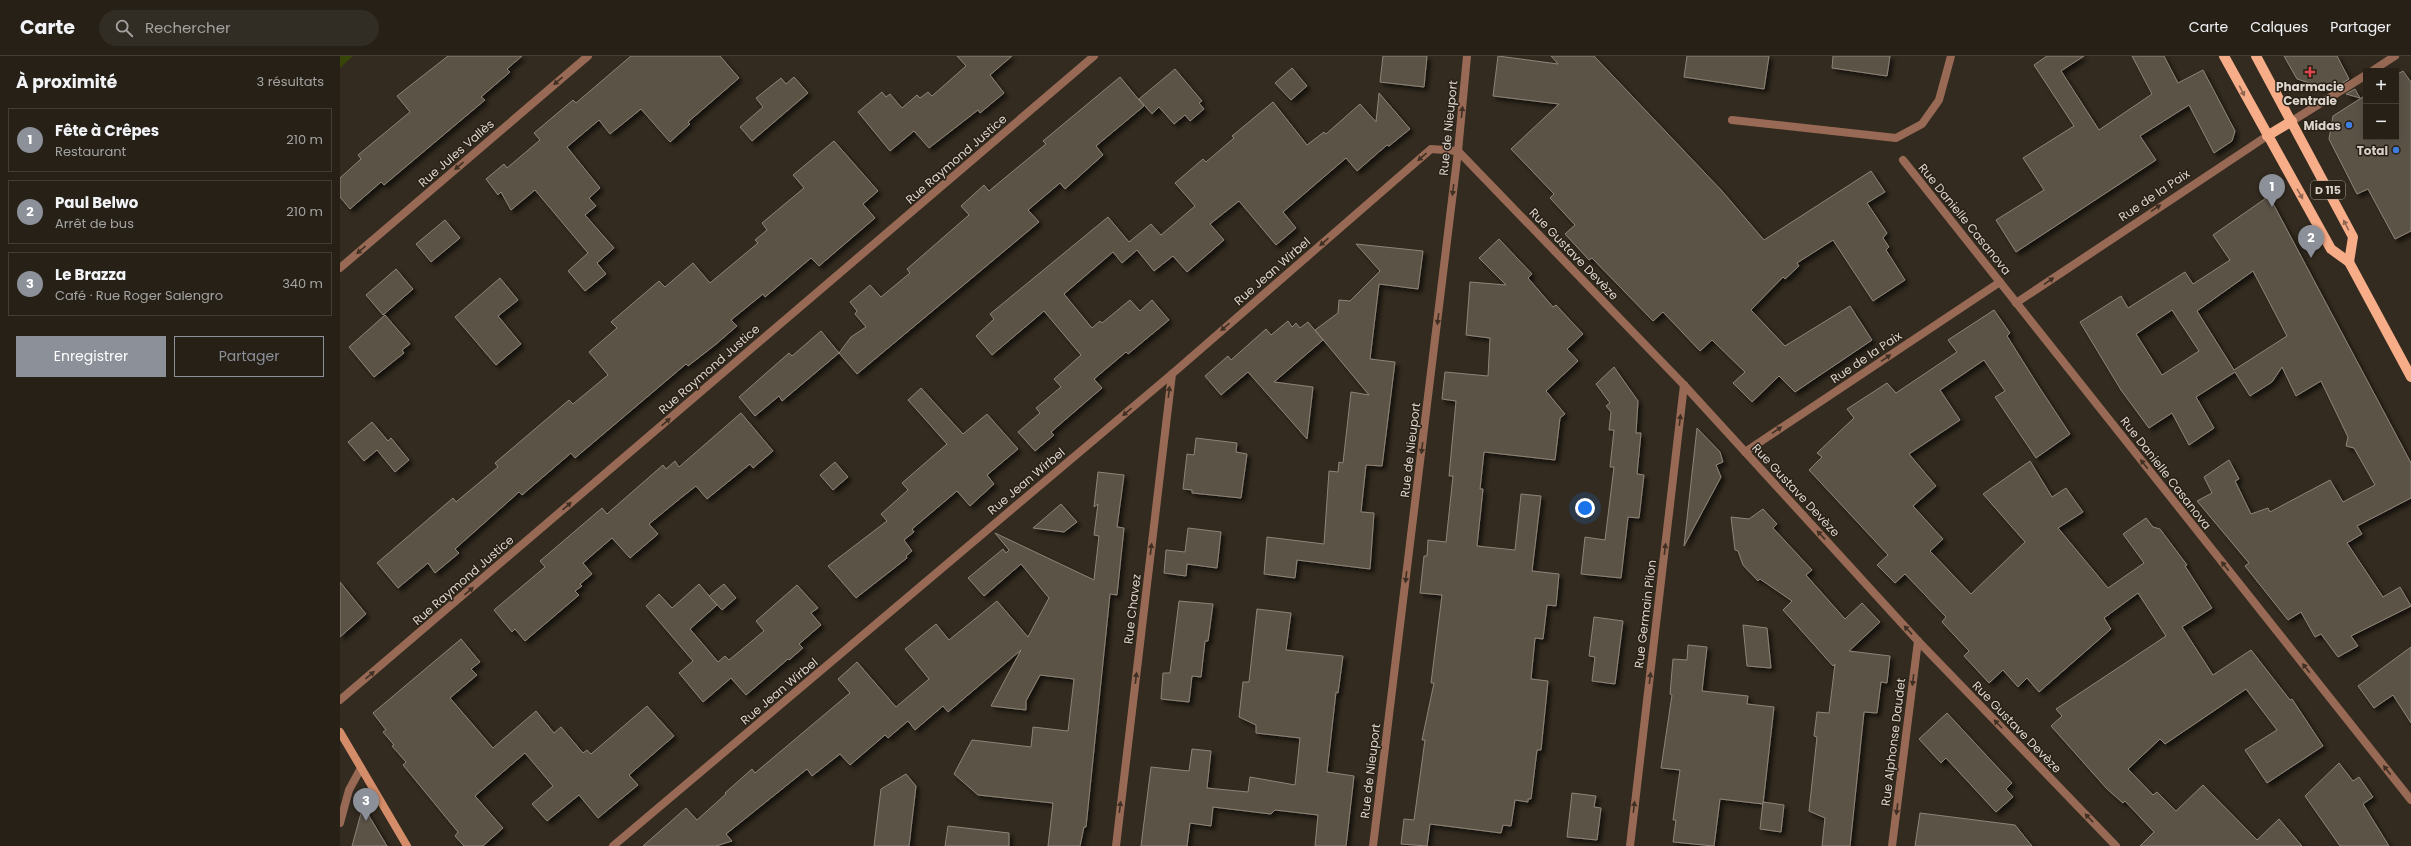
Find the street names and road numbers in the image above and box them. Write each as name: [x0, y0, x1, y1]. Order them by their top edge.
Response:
street label: Rue de Nieuport: [1435, 80, 1461, 176]
street label: Rue Raymond Justice: [902, 110, 1010, 208]
street label: Rue Jules Vallès: [414, 115, 498, 191]
street label: Rue Danielle Casanova: [1915, 160, 2015, 278]
street label: Rue de la Paix: [2115, 165, 2193, 225]
road number: D 115: [2311, 181, 2345, 199]
street label: Rue Gustave Devèze: [1526, 204, 1622, 304]
street label: Rue Jean Wirbel: [1230, 233, 1314, 309]
street label: Rue Raymond Justice: [655, 320, 763, 418]
street label: Rue de la Paix: [1827, 327, 1905, 387]
street label: Rue de Nieuport: [1396, 402, 1424, 498]
street label: Rue Danielle Casanova: [2117, 413, 2215, 533]
street label: Rue Gustave Devèze: [1748, 440, 1844, 540]
street label: Rue Jean Wirbel: [984, 444, 1068, 518]
street label: Rue Raymond Justice: [409, 531, 517, 629]
street label: Rue Germain Pilon: [1630, 559, 1660, 669]
street label: Rue Chavez: [1119, 573, 1145, 645]
street label: Rue Jean Wirbel: [737, 654, 821, 728]
street label: Rue Alphonse Daudet: [1877, 677, 1909, 807]
street label: Rue Gustave Devèze: [1969, 677, 2065, 777]
street label: Rue de Nieuport: [1356, 723, 1384, 819]

